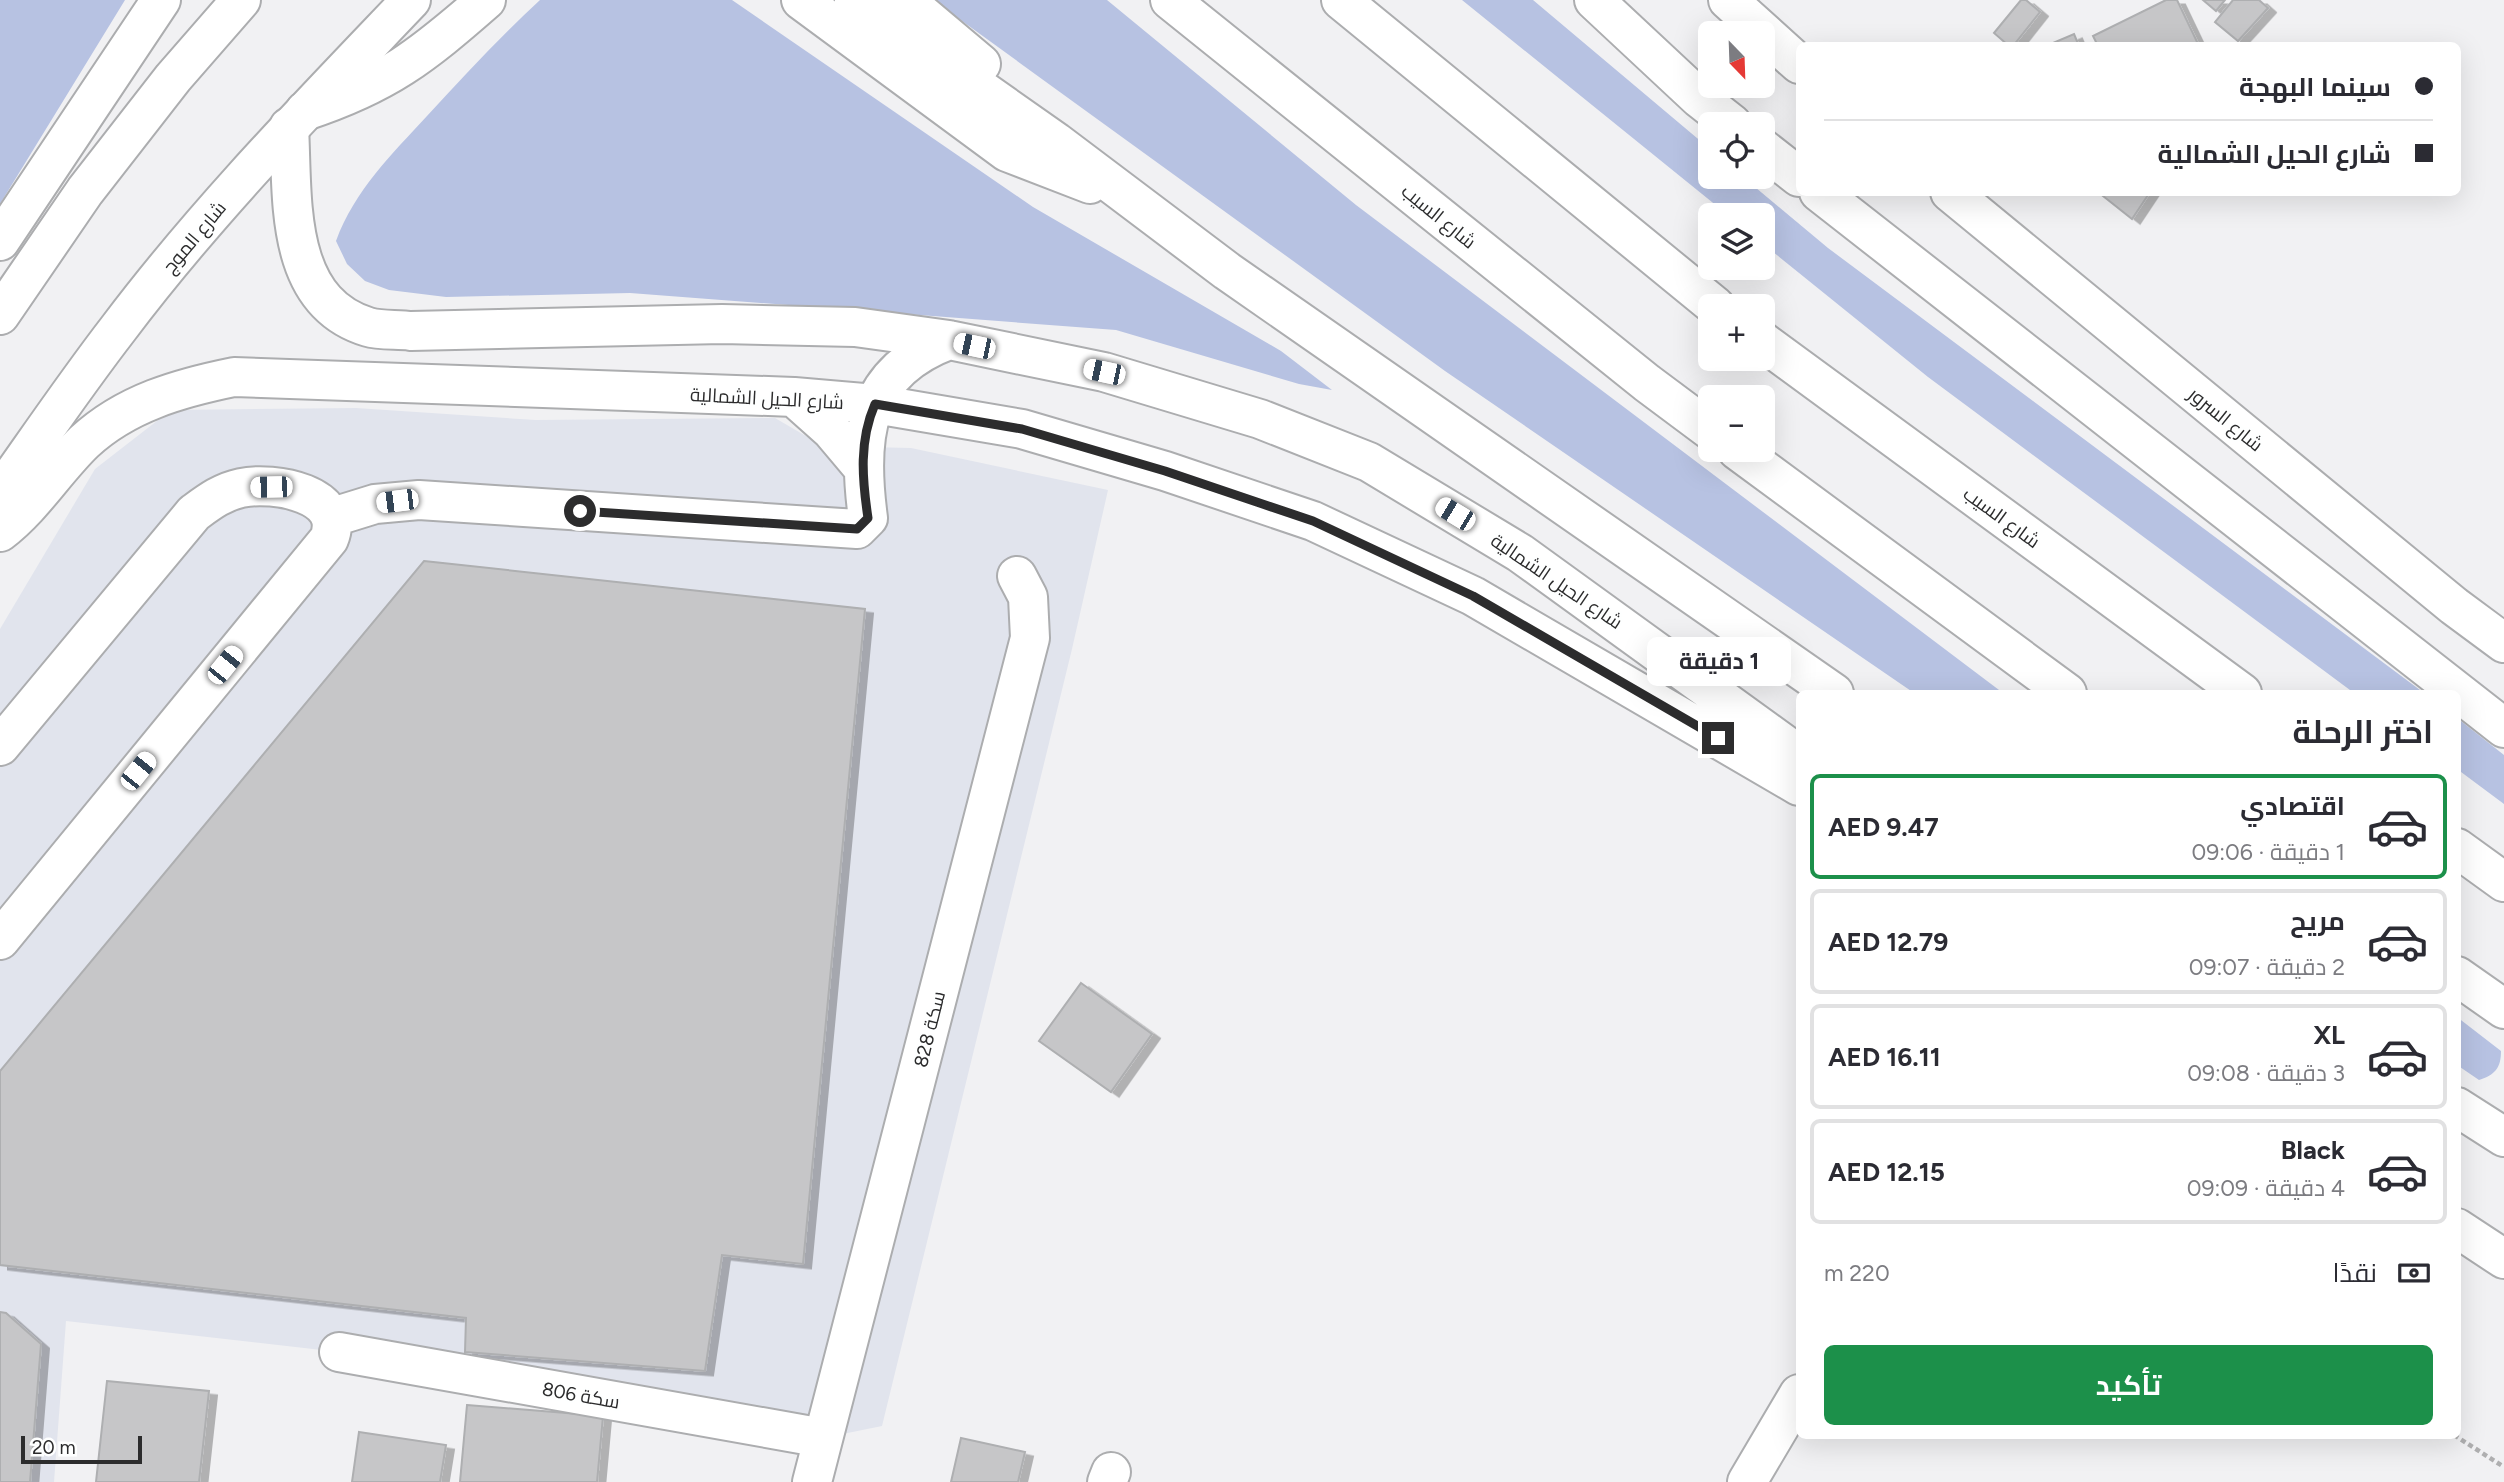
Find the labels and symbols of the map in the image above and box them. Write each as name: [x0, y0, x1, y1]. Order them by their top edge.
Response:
north arrow: [1698, 21, 1774, 98]
street label: شارع السيب: [1395, 179, 1481, 255]
street label: شارع الموج: [158, 197, 233, 279]
car: [952, 331, 997, 361]
car: [1082, 357, 1127, 387]
street label: شارع السرور: [2182, 382, 2267, 458]
street label: شارع الحيل الشمالية: [689, 383, 844, 416]
car: [250, 476, 293, 498]
street label: شارع السيب: [1958, 482, 2045, 555]
car: [375, 488, 420, 514]
car: [1432, 494, 1479, 534]
route start: [564, 495, 596, 527]
street label: شارع الحيل الشمالية: [1485, 529, 1627, 636]
callout: 1 دقيقة: [1646, 636, 1790, 686]
car: [204, 642, 247, 688]
route end: [1702, 722, 1734, 754]
car: [117, 748, 160, 794]
street label: سكة 828: [909, 989, 950, 1070]
street label: سكة 806: [540, 1377, 622, 1414]
scale bar: [21, 1433, 142, 1465]

